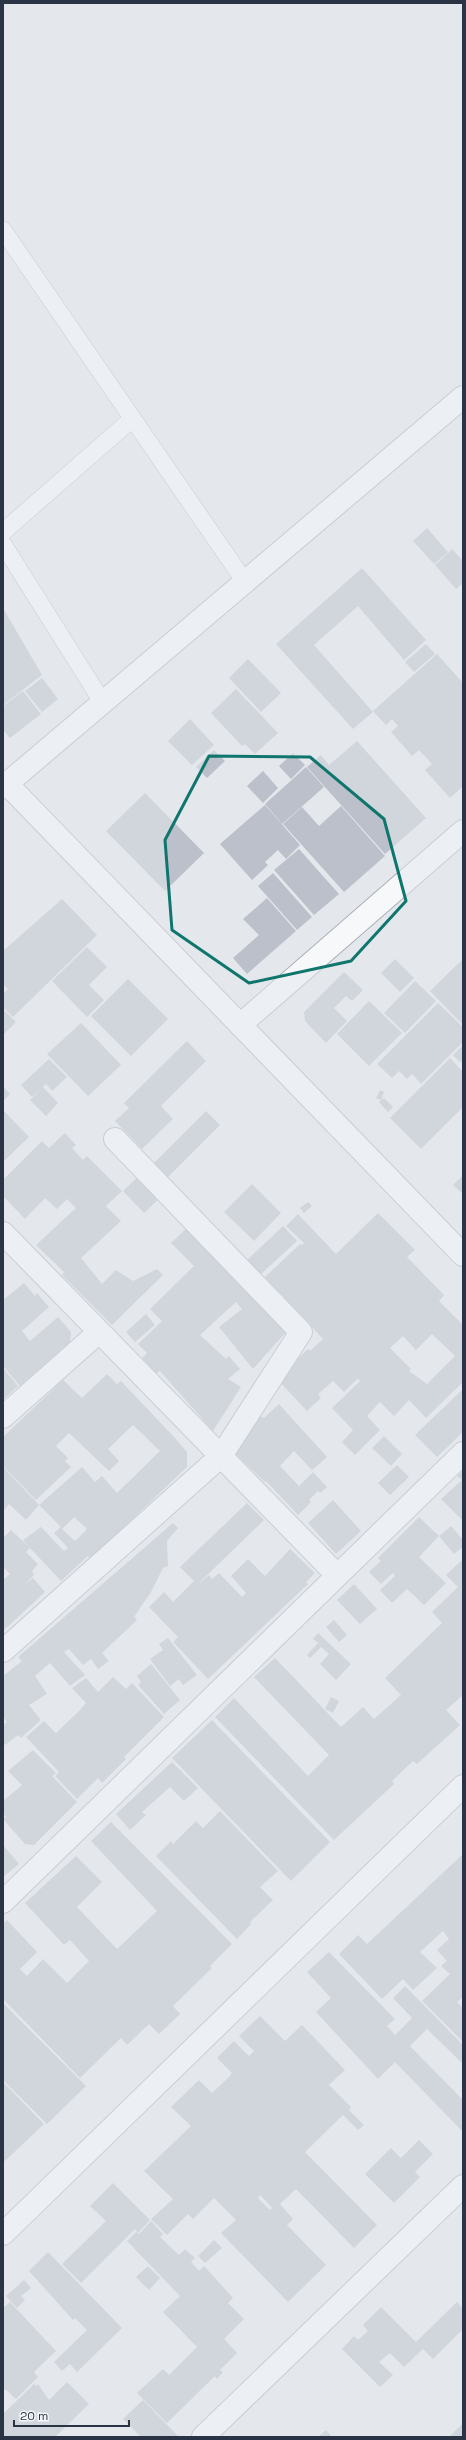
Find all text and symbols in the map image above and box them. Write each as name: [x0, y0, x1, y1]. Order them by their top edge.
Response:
scale bar: [14, 2402, 129, 2428]
text: 20 m: [20, 2408, 48, 2424]

